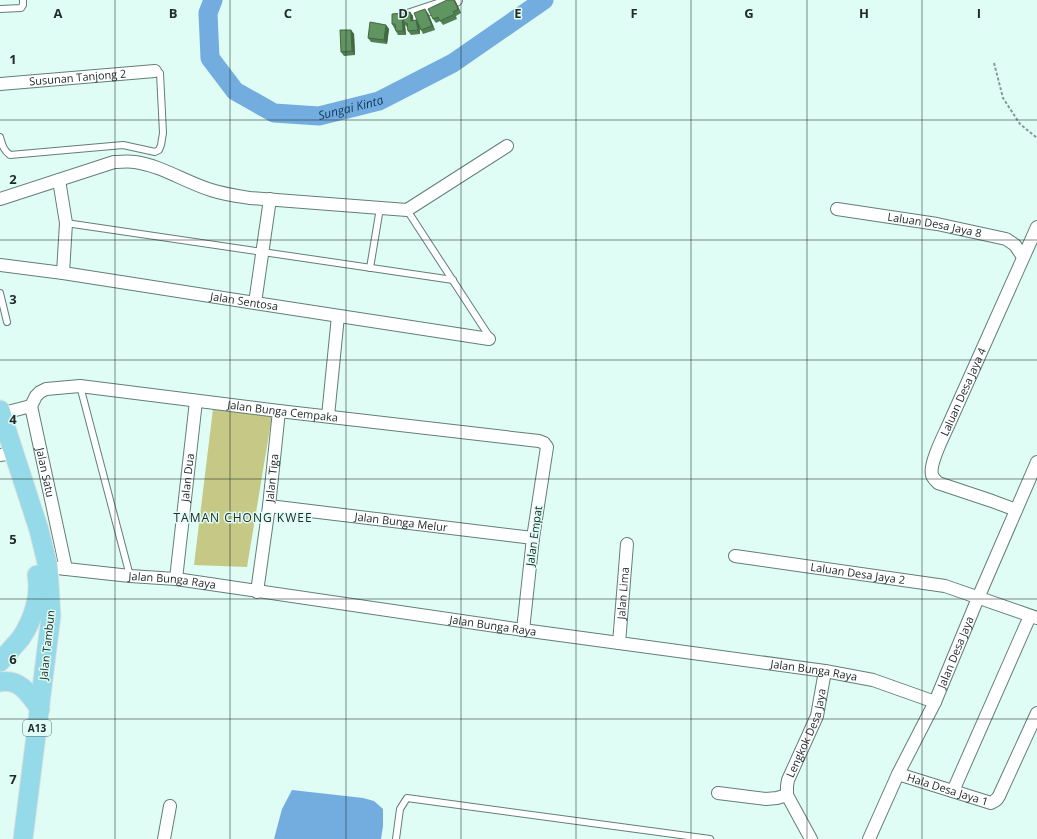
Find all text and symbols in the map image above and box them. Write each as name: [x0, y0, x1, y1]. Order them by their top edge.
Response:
text: A: [54, 4, 63, 22]
text: B: [169, 4, 178, 22]
text: C: [284, 4, 292, 22]
text: D: [398, 4, 408, 22]
text: E: [514, 4, 522, 22]
text: F: [630, 4, 638, 22]
text: G: [744, 4, 754, 22]
text: H: [859, 4, 869, 22]
text: I: [977, 4, 981, 22]
text: 1: [9, 50, 17, 68]
street label: Susunan Tanjong 2: [28, 65, 127, 89]
water label: Sungai Kinta: [316, 91, 387, 124]
text: 2: [9, 170, 17, 188]
street label: Laluan Desa Jaya 8: [887, 209, 983, 241]
street label: Jalan Sentosa: [208, 288, 279, 313]
text: 3: [9, 290, 17, 308]
street label: Laluan Desa Jaya 4: [936, 345, 989, 438]
street label: Jalan Bunga Cempaka: [226, 396, 339, 425]
text: 4: [9, 410, 17, 428]
street label: Jalan Satu: [33, 445, 58, 499]
street label: Jalan Dua: [177, 453, 197, 503]
street label: Jalan Tiga: [261, 453, 281, 504]
street label: Jalan Empat: [522, 505, 545, 568]
street label: Jalan Bunga Melur: [353, 508, 449, 535]
district label: TAMAN CHONG KWEE: [173, 509, 313, 526]
text: 5: [9, 530, 17, 548]
street label: Laluan Desa Jaya 2: [810, 559, 906, 587]
street label: Jalan Lima: [613, 566, 632, 621]
street label: Jalan Bunga Raya: [127, 568, 217, 592]
street label: Jalan Tambun: [35, 609, 58, 682]
street label: Jalan Bunga Raya: [448, 611, 538, 639]
street label: Jalan Desa Jaya: [933, 614, 977, 691]
text: 6: [9, 650, 17, 668]
street label: Jalan Bunga Raya: [769, 656, 859, 684]
street label: Lengkok Desa Jaya: [782, 687, 829, 780]
road number: A13: [23, 720, 51, 736]
street label: Hala Desa Jaya 1: [905, 769, 990, 809]
text: 7: [9, 770, 17, 788]

